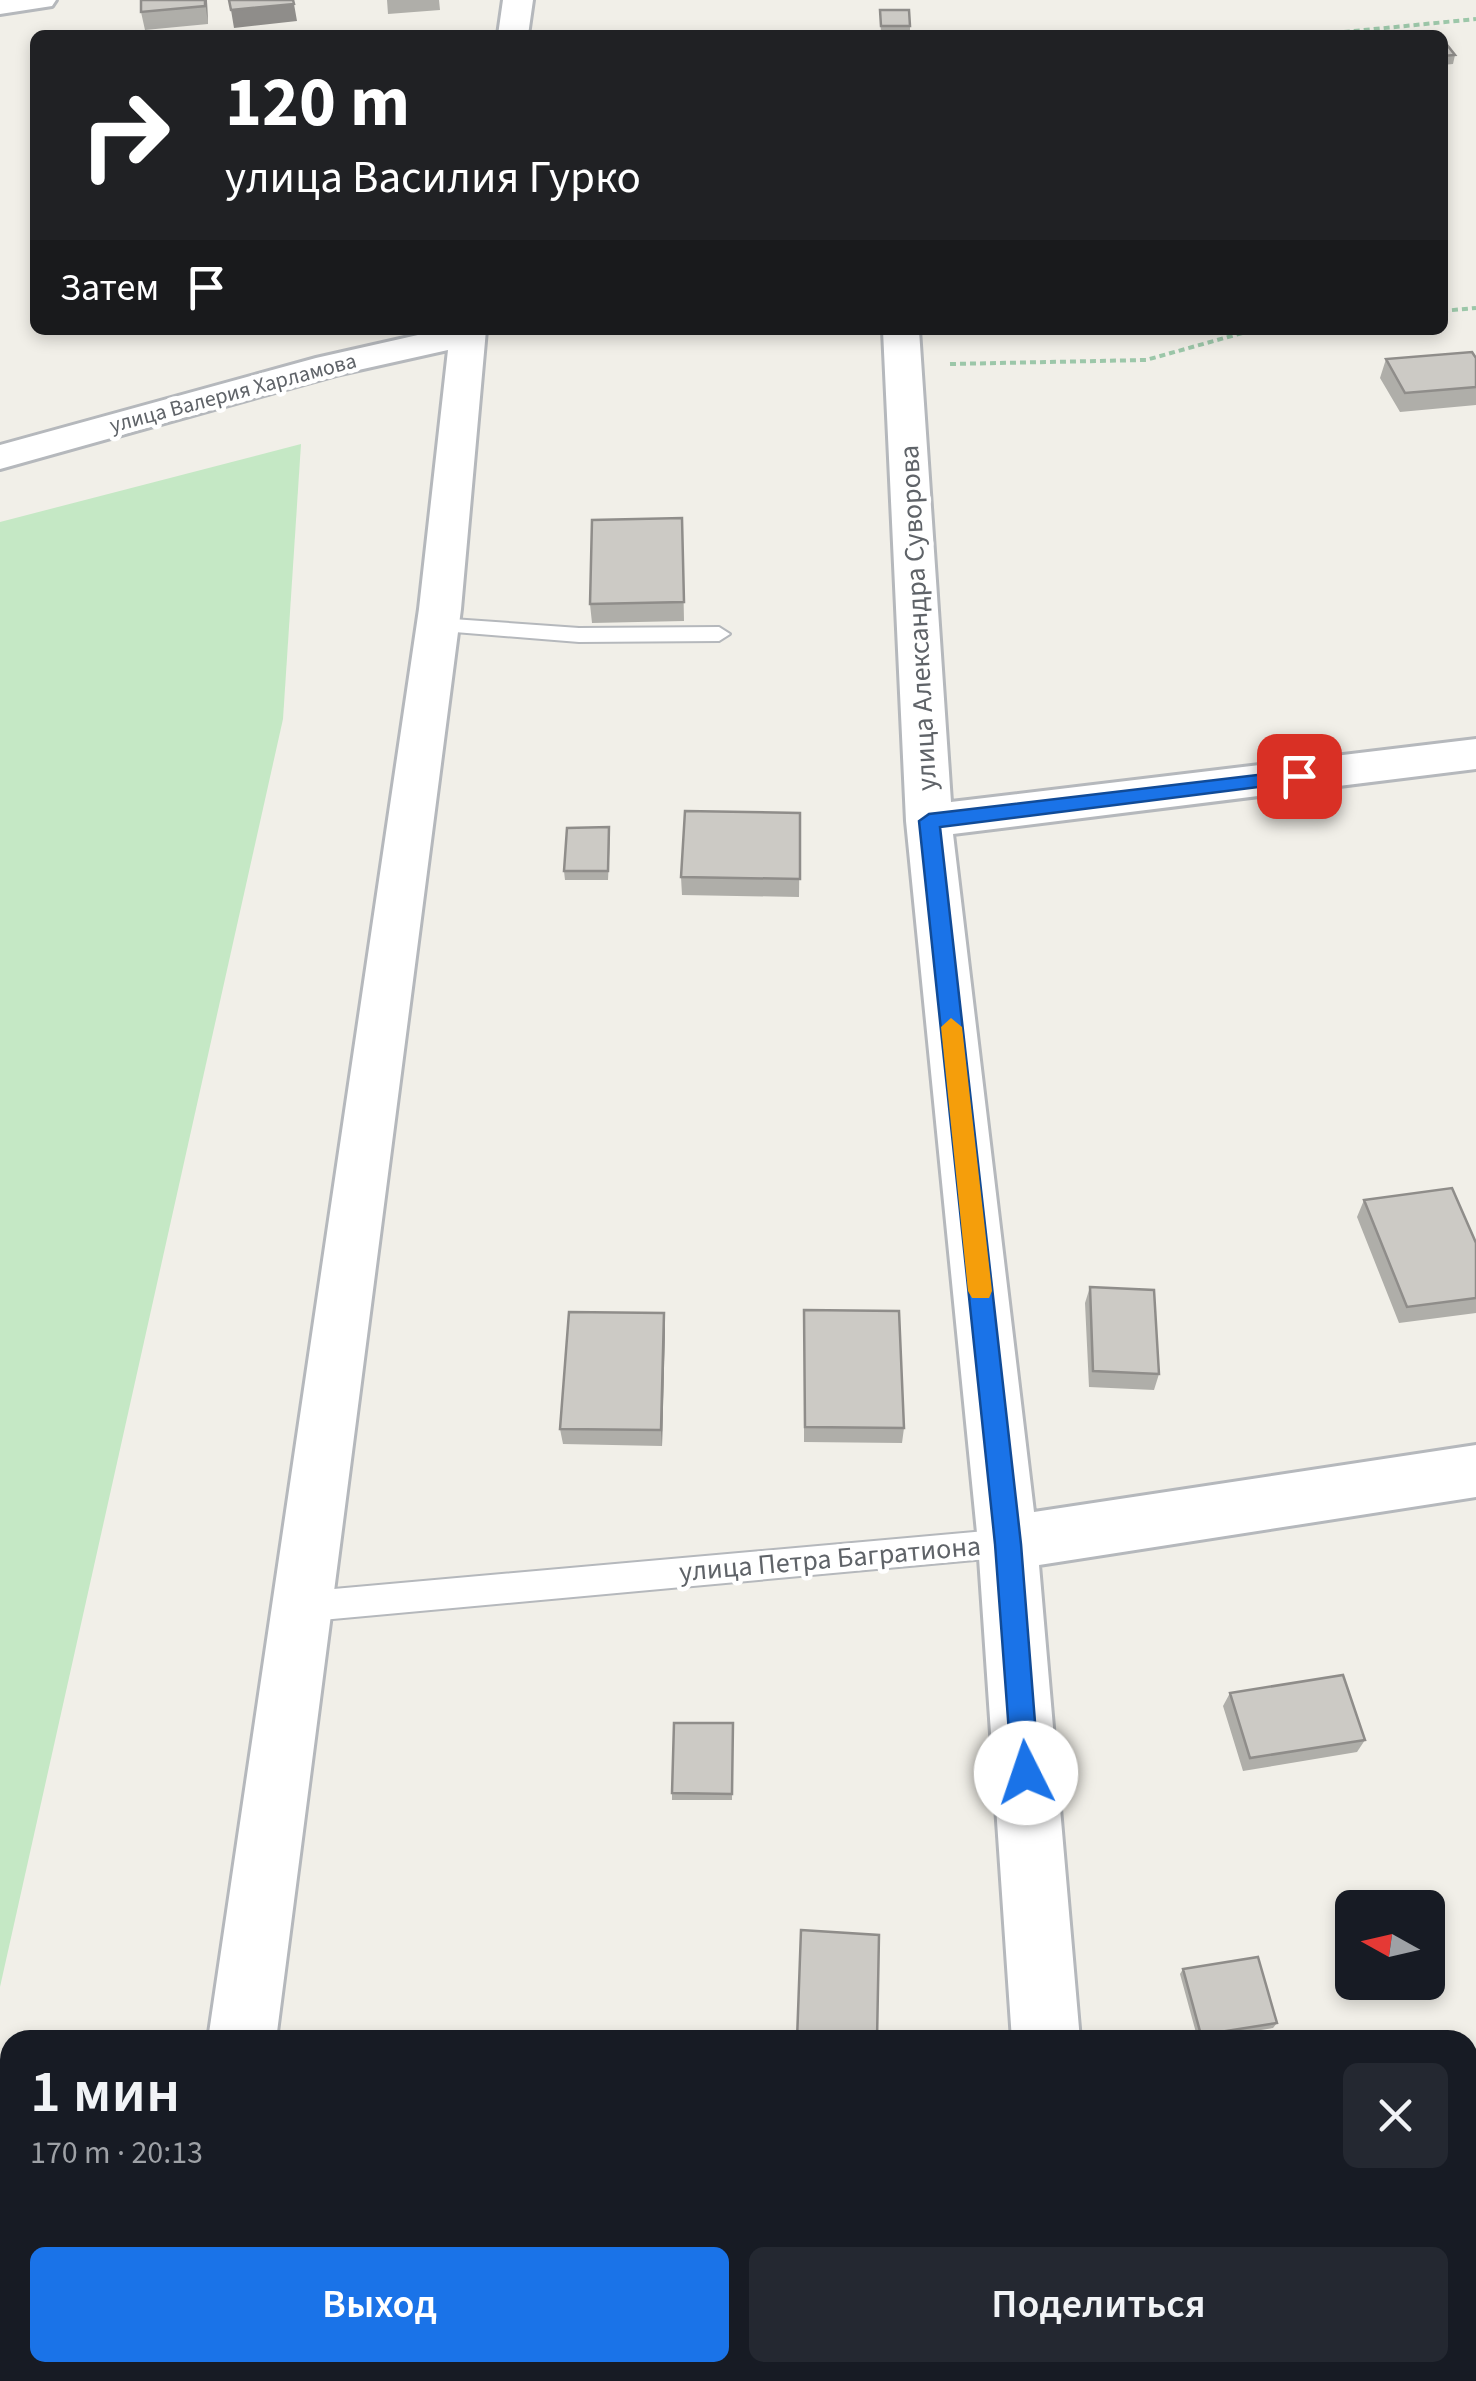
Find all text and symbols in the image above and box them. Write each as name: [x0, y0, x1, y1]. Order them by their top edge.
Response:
text: 120 m: [225, 53, 410, 153]
icon: right: [60, 70, 190, 200]
text: улица Василия Гурко: [225, 146, 641, 210]
icon: arrive: [179, 260, 234, 315]
text: Затем: [60, 261, 159, 315]
street label: улица Валерия Харламова: [106, 345, 360, 441]
street label: улица Александра Суворова: [889, 444, 947, 792]
pin: [1257, 734, 1342, 819]
icon: arrive: [1272, 749, 1327, 804]
street label: улица Петра Багратиона: [677, 1526, 983, 1592]
position arrow: [974, 1721, 1078, 1825]
north arrow: [1335, 1890, 1445, 2000]
map controls: [1335, 1890, 1445, 2000]
text: 1 мин: [30, 2050, 180, 2135]
button: close: [1343, 2063, 1448, 2168]
text: 170 m · 20:13: [30, 2130, 203, 2176]
button: Выход: [30, 2247, 729, 2362]
button: Поделиться: [749, 2247, 1448, 2362]

